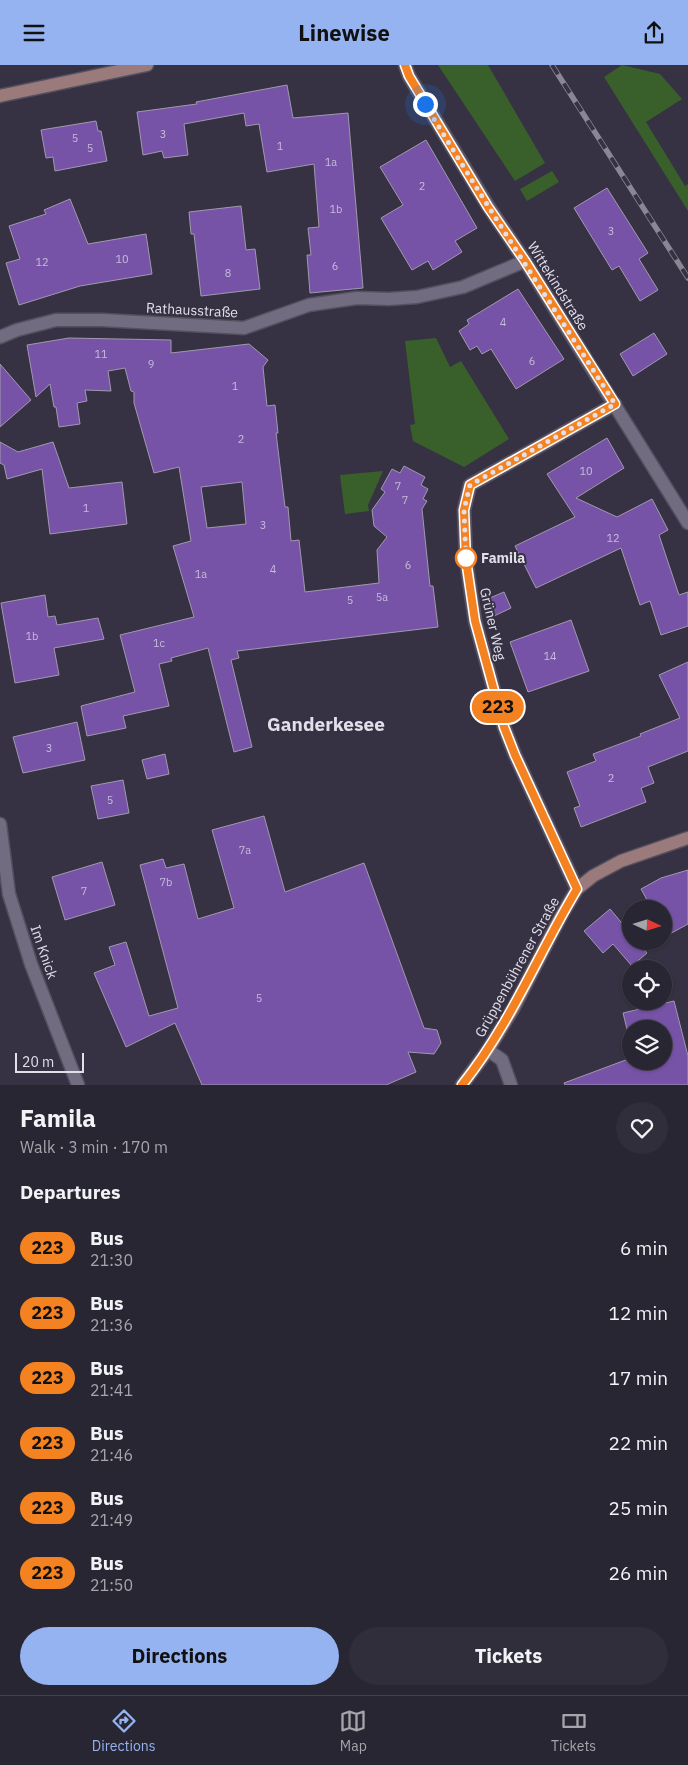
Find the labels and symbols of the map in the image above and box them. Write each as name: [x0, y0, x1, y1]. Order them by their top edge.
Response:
your location: [413, 92, 438, 117]
house number: 3: [160, 127, 166, 141]
house number: 5: [72, 131, 78, 145]
house number: 1: [277, 139, 284, 153]
house number: 5: [87, 141, 93, 155]
house number: 1a: [325, 155, 337, 169]
house number: 2: [419, 179, 425, 193]
house number: 1b: [330, 202, 342, 216]
house number: 3: [608, 224, 614, 238]
street label: Wittekindstraße: [524, 238, 593, 334]
house number: 10: [115, 252, 129, 266]
house number: 12: [35, 255, 49, 269]
house number: 6: [332, 259, 338, 273]
house number: 8: [225, 266, 231, 280]
street label: Rathausstraße: [146, 299, 239, 321]
house number: 4: [500, 315, 507, 329]
house number: 11: [94, 347, 108, 361]
house number: 6: [529, 354, 535, 368]
house number: 9: [148, 357, 154, 371]
house number: 1: [232, 379, 239, 393]
house number: 2: [238, 432, 244, 446]
house number: 10: [579, 464, 593, 478]
house number: 7: [395, 479, 401, 493]
house number: 7: [402, 493, 408, 507]
house number: 1: [83, 501, 90, 515]
house number: 3: [260, 518, 266, 532]
house number: 12: [606, 531, 620, 545]
marker: Famila: [455, 547, 477, 569]
place label: Famila: [481, 549, 525, 567]
house number: 6: [405, 558, 411, 572]
house number: 4: [270, 562, 277, 576]
house number: 1a: [195, 567, 207, 581]
street label: Grüner Weg: [476, 586, 510, 663]
house number: 5a: [376, 590, 388, 604]
house number: 5: [347, 593, 353, 607]
house number: 1b: [26, 629, 38, 643]
house number: 1c: [153, 636, 166, 650]
house number: 14: [543, 649, 557, 663]
line badge: 223: [469, 691, 527, 723]
district label: Ganderkesee: [267, 712, 385, 736]
house number: 3: [46, 741, 52, 755]
house number: 2: [608, 771, 614, 785]
house number: 5: [107, 793, 113, 807]
house number: 7a: [239, 843, 251, 857]
house number: 7b: [160, 875, 172, 889]
house number: 7: [81, 884, 87, 898]
street label: Grüppenbührener Straße: [471, 893, 563, 1040]
north arrow: [622, 900, 672, 950]
street label: Im Knick: [26, 923, 62, 982]
house number: 5: [256, 991, 262, 1005]
scale bar: [15, 1050, 84, 1073]

